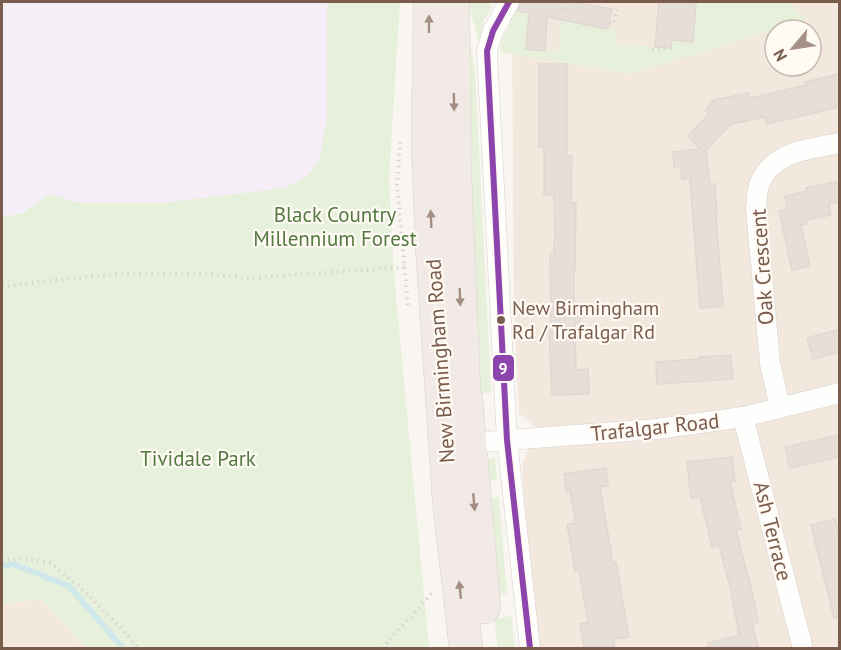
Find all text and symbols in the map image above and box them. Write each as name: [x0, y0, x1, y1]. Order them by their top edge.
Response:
one-way arrow: [424, 15, 434, 34]
north arrow: [763, 18, 823, 78]
text: N: [769, 46, 791, 65]
one-way arrow: [449, 92, 459, 111]
park label: Black Country Millennium Forest: [253, 201, 417, 252]
street label: Oak Crescent: [744, 208, 780, 326]
one-way arrow: [427, 210, 436, 229]
street label: New Birmingham Road: [419, 258, 461, 464]
one-way arrow: [455, 287, 464, 306]
place label: New Birmingham Rd / Trafalgar Rd: [512, 295, 659, 345]
marker: New Birmingham Rd / Trafalgar Rd: [495, 314, 507, 326]
line badge: 9: [492, 354, 515, 382]
text: 9: [498, 358, 508, 378]
street label: Trafalgar Road: [589, 407, 721, 447]
park label: Tividale Park: [140, 445, 256, 472]
street label: Ash Terrace: [748, 478, 798, 584]
one-way arrow: [469, 492, 479, 511]
one-way arrow: [455, 581, 465, 600]

